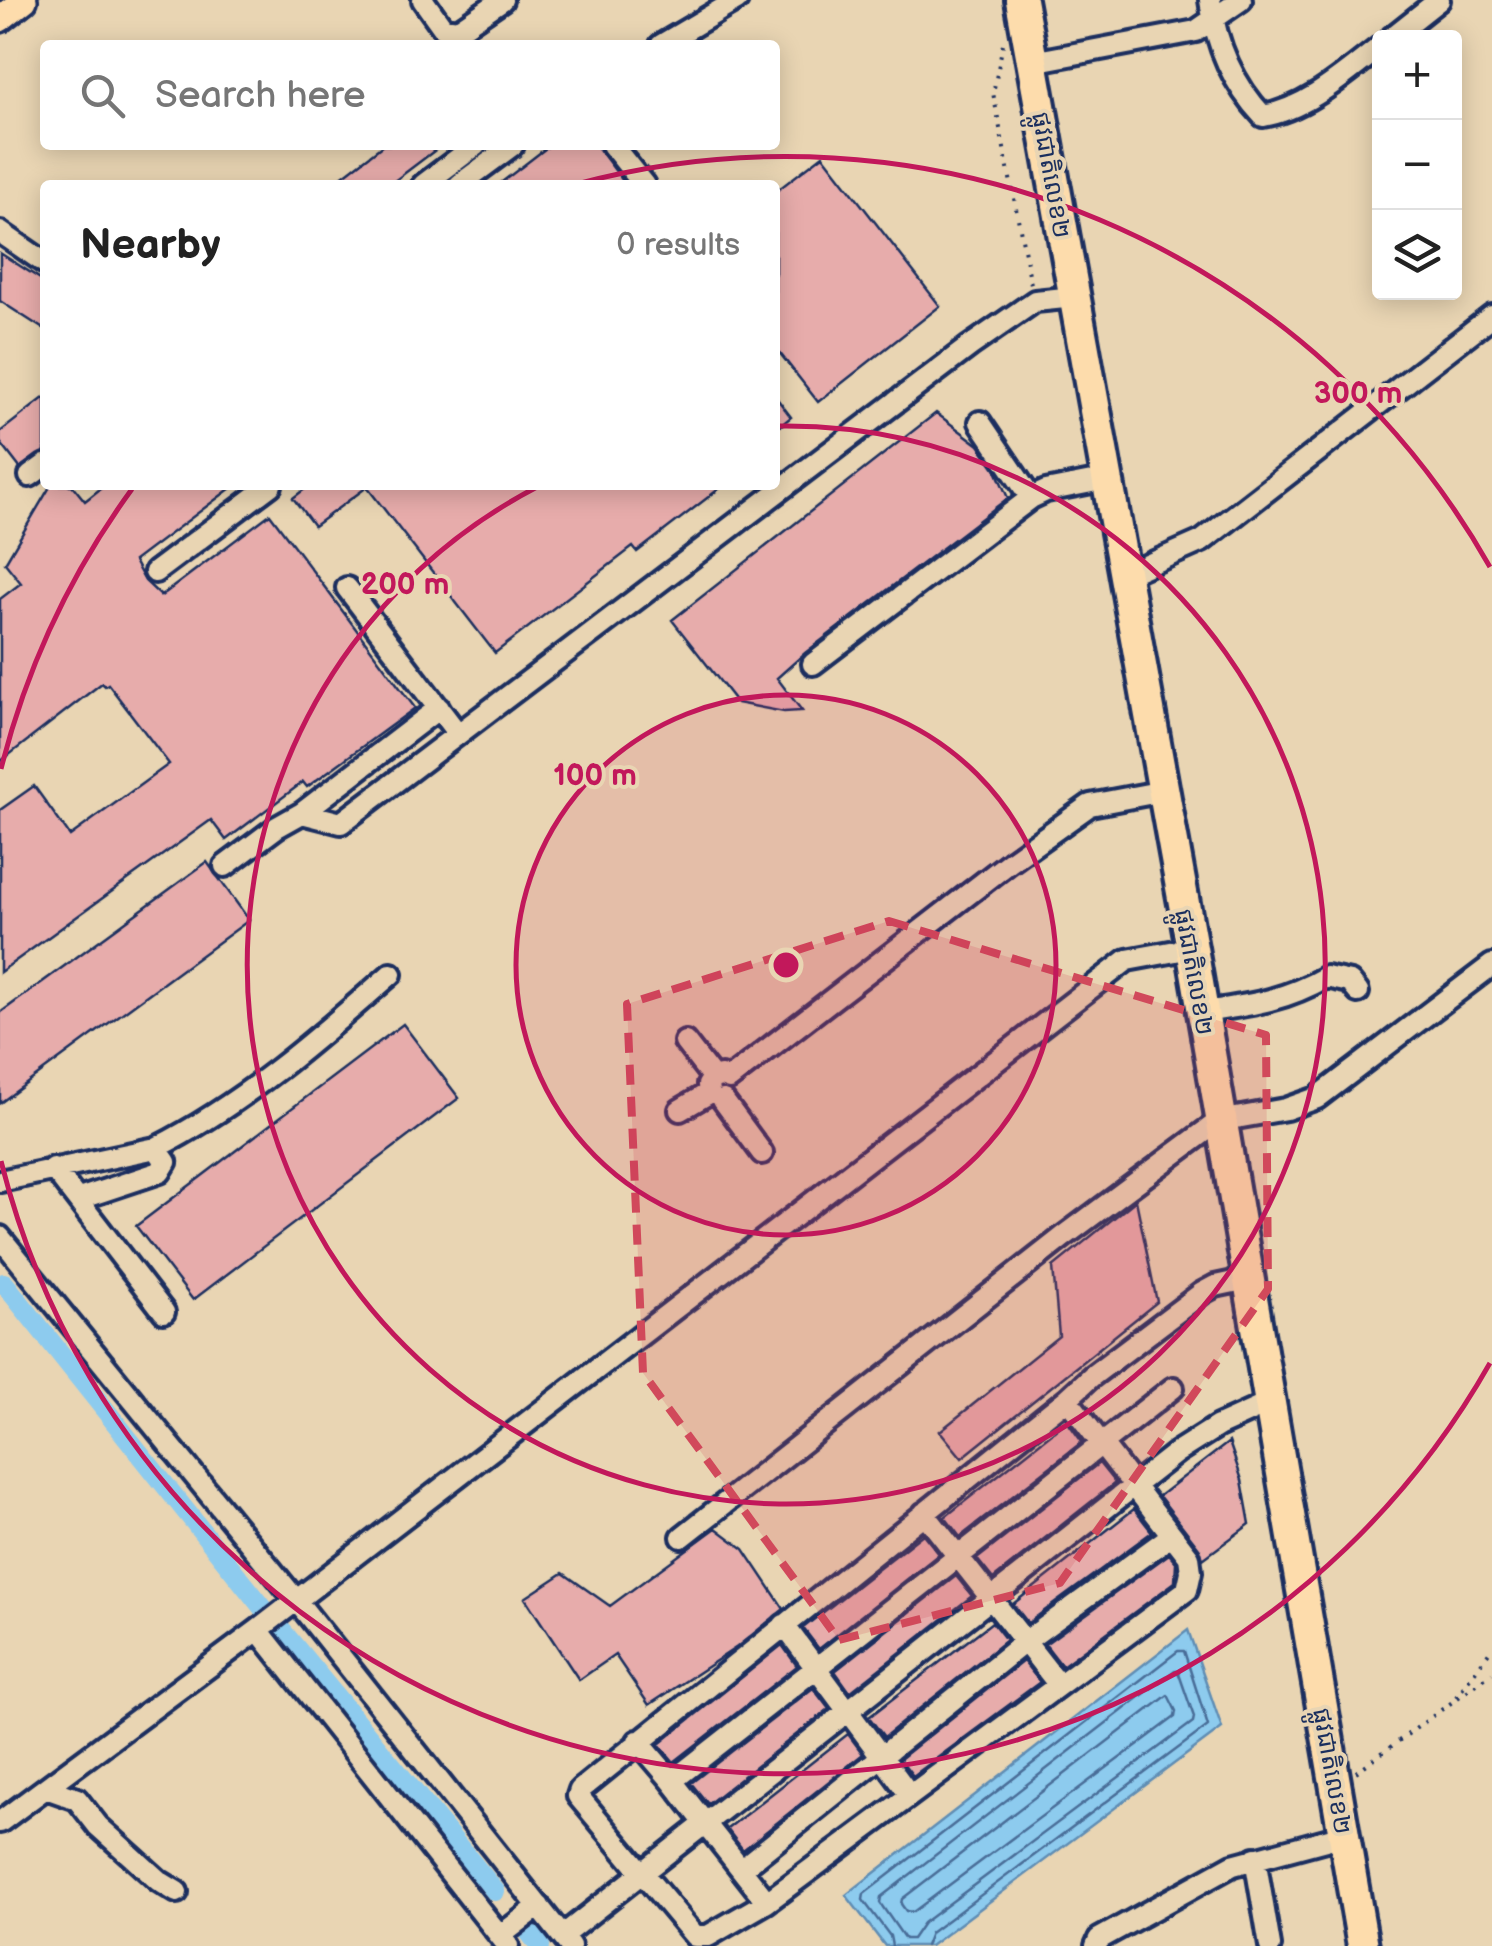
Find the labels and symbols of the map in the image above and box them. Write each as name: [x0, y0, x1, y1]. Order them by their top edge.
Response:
street label: ផ្លូវជាតិលេខ២: [1018, 110, 1077, 242]
text: 300 m: [1314, 376, 1402, 412]
text: 200 m: [361, 567, 449, 603]
text: 100 m: [553, 758, 637, 794]
street label: ផ្លូវជាតិលេខ២: [1161, 907, 1220, 1039]
centre of rings: [768, 947, 804, 983]
street label: ផ្លូវជាតិលេខ២: [1299, 1706, 1358, 1838]

